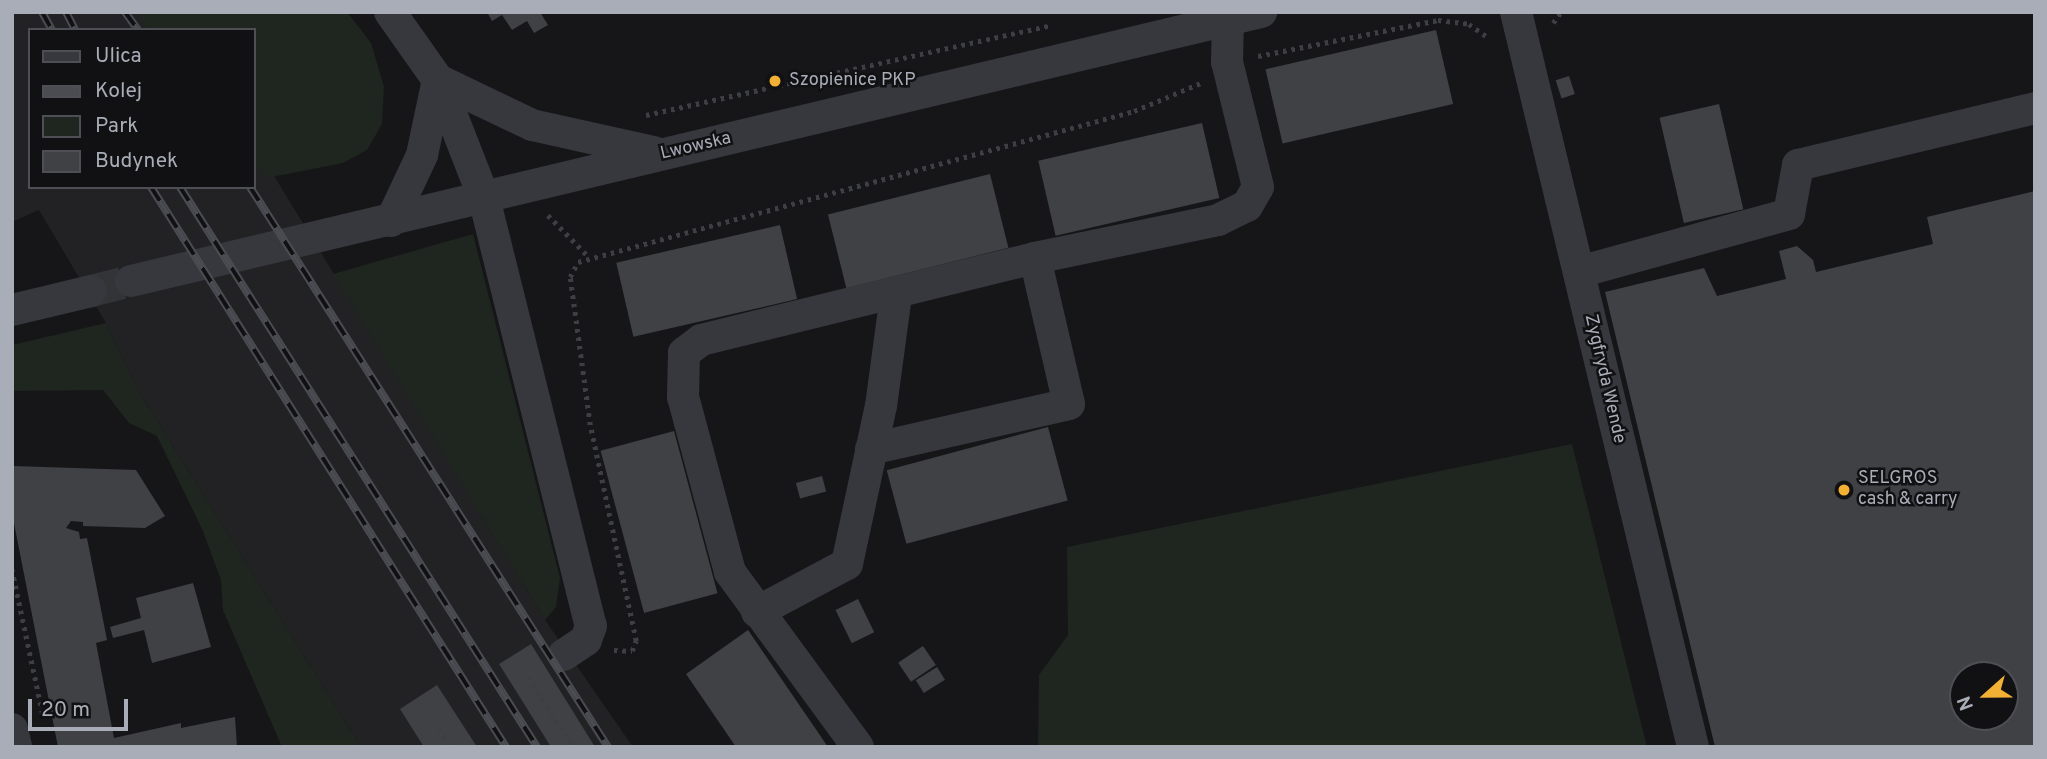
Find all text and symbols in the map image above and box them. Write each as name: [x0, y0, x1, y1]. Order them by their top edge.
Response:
legend: [28, 28, 256, 189]
text: Ulica: [95, 43, 142, 70]
place label: Szopienice PKP: [789, 70, 916, 92]
marker: Szopienice PKP: [767, 73, 783, 89]
text: Kolej: [95, 78, 142, 105]
text: Park: [95, 113, 138, 140]
street label: Lwowska: [659, 128, 733, 166]
text: Budynek: [95, 148, 178, 175]
street label: Zygfryda Wende: [1579, 312, 1629, 446]
place label: SELGROS cash & carry: [1858, 469, 1958, 512]
marker: SELGROS cash & carry: [1836, 482, 1852, 498]
north arrow: [1949, 661, 2019, 731]
scale bar: [32, 686, 131, 730]
text: N: [1953, 692, 1980, 713]
text: 20 m: [41, 697, 90, 724]

